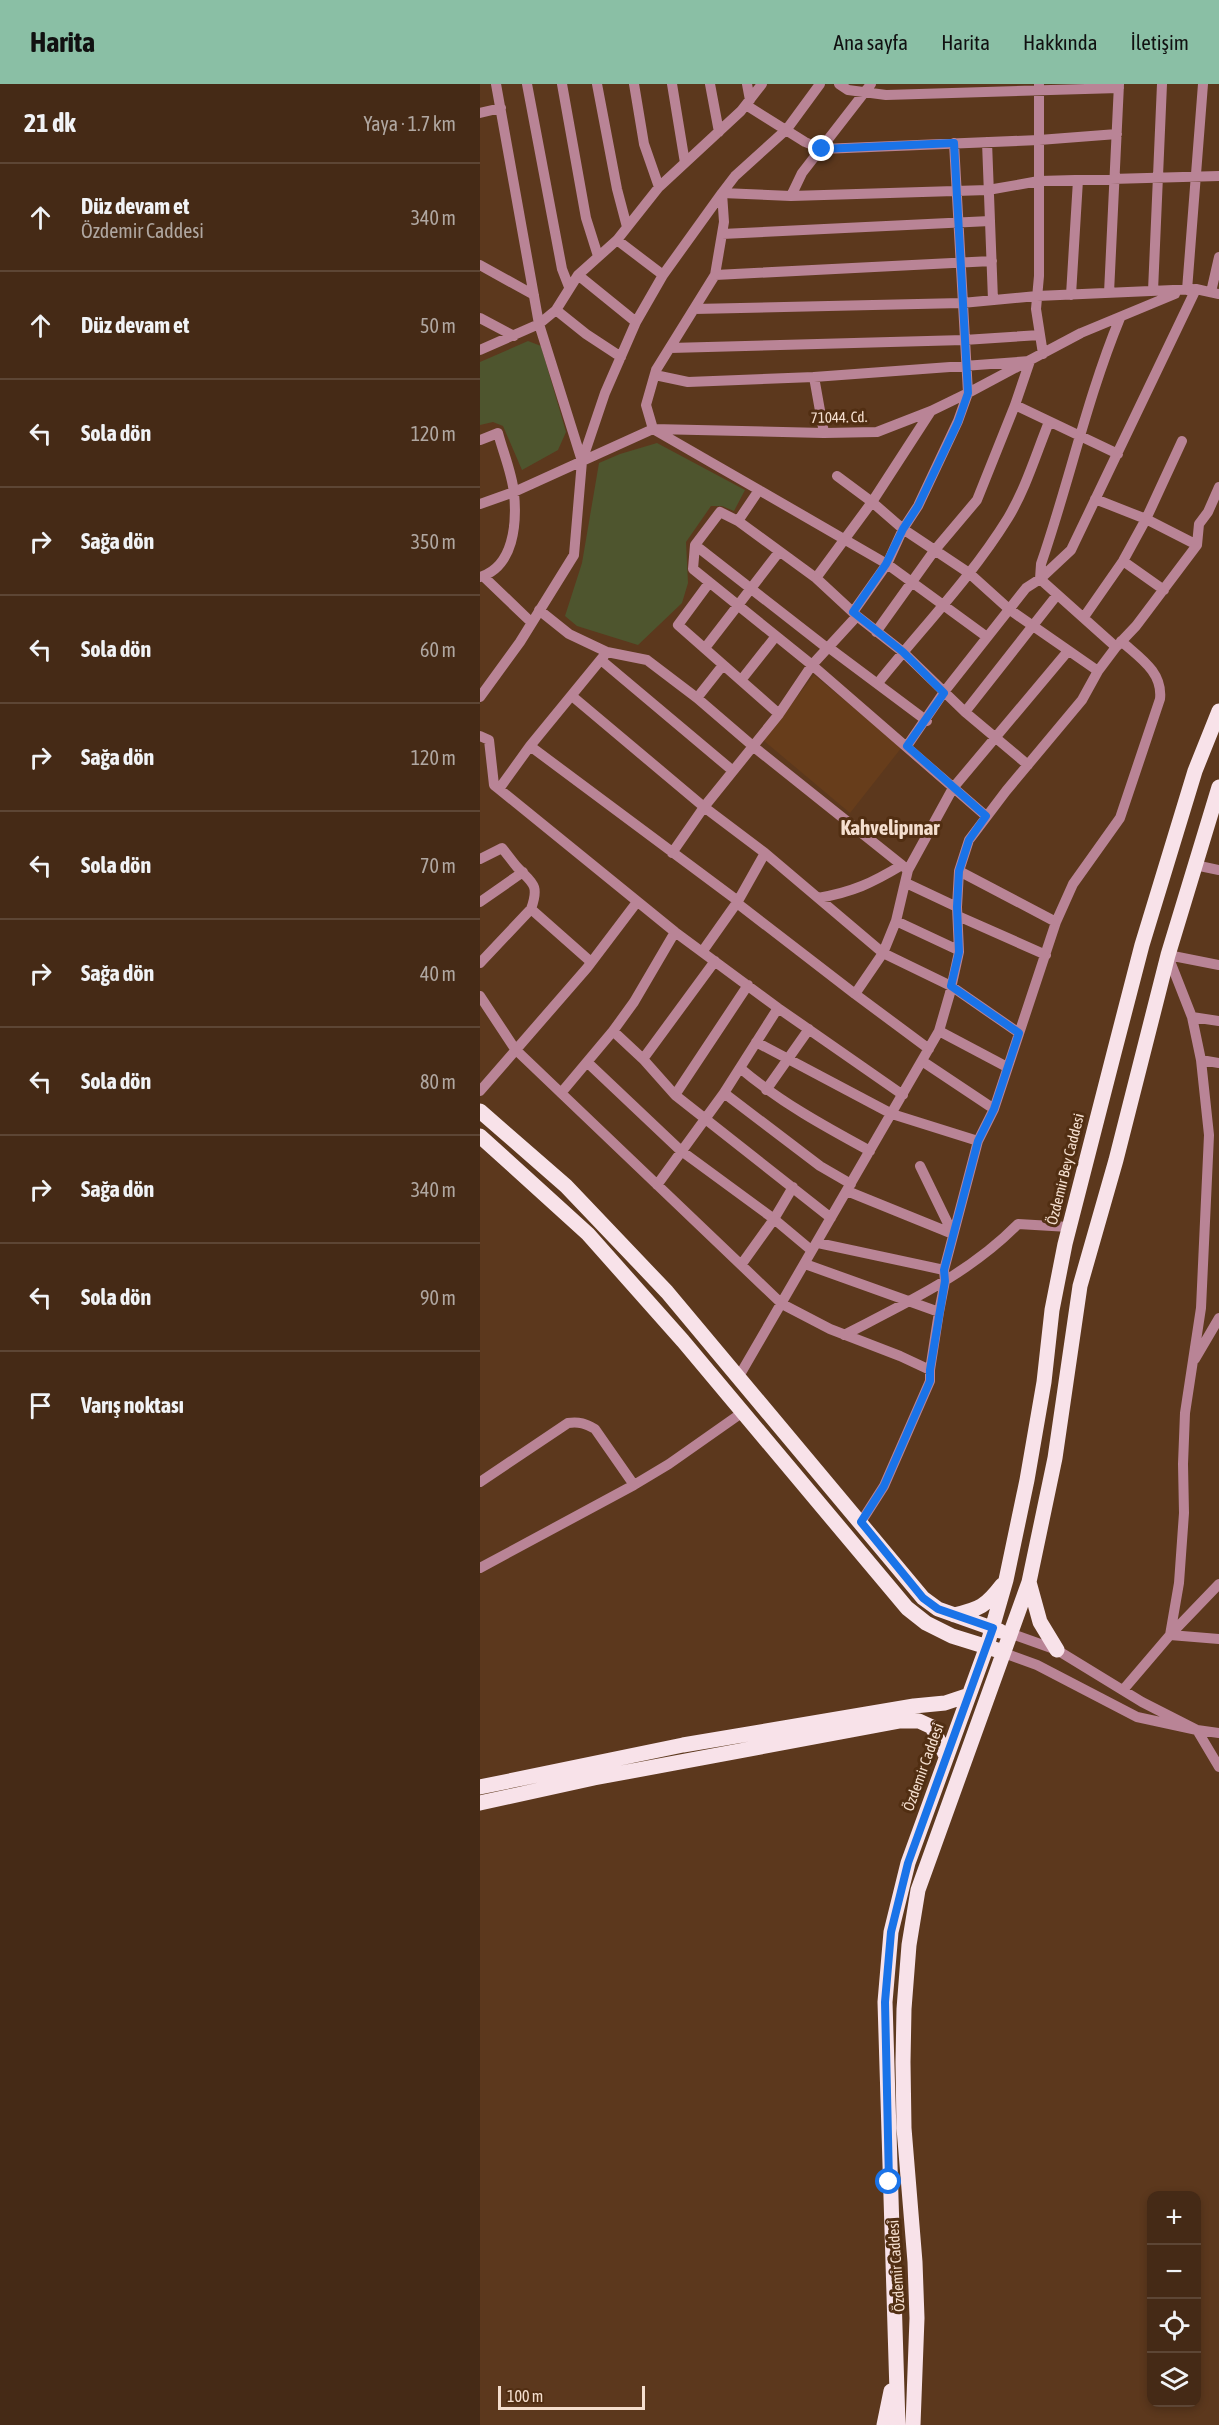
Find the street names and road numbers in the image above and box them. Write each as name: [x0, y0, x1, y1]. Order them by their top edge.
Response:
street label: 71044. Cd.: [811, 408, 868, 426]
street label: Özdemir Bey Caddesi: [1043, 1112, 1087, 1226]
street label: Özdemir Caddesi: [899, 1721, 947, 1813]
street label: Özdemir Caddesi: [884, 2219, 908, 2313]

